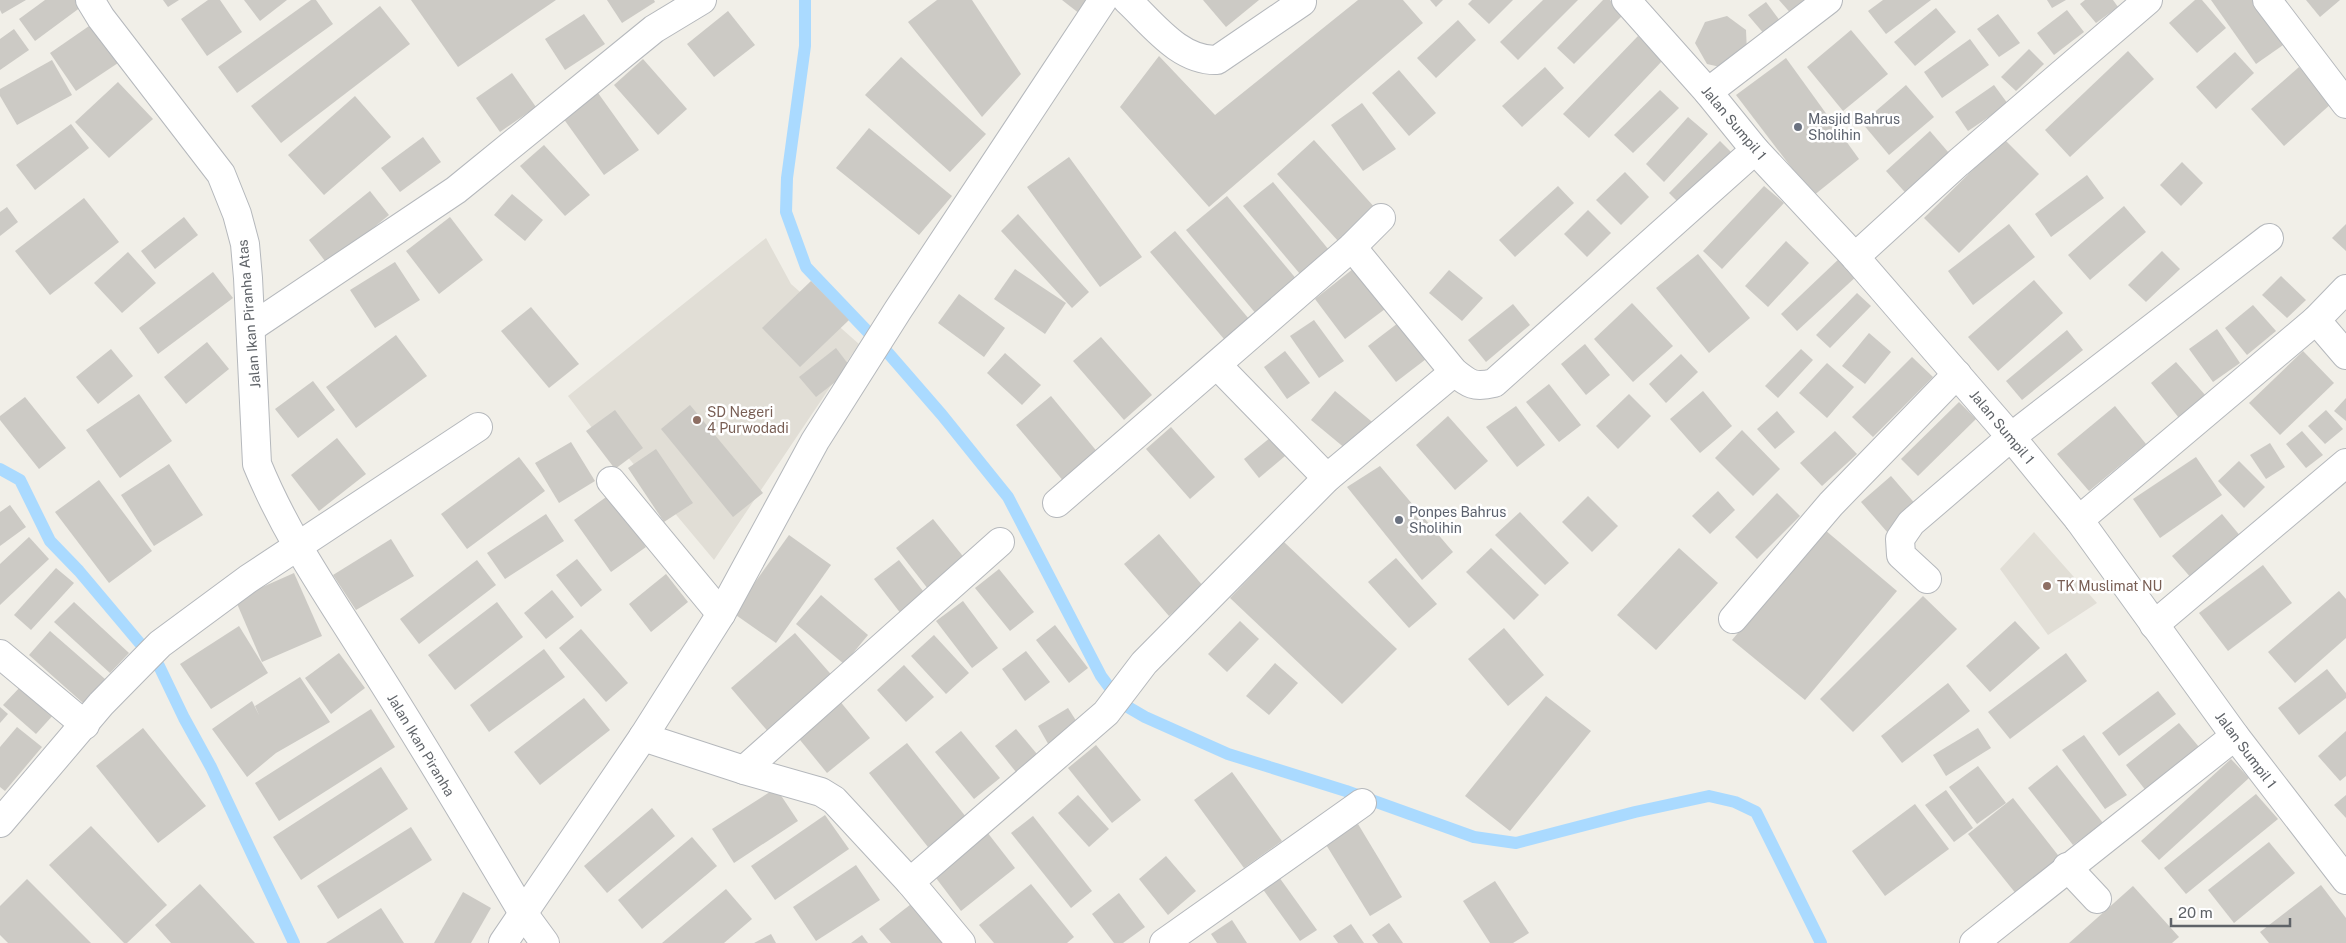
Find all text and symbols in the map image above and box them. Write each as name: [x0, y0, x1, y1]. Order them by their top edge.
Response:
street label: Jalan Sumpil 1: [1698, 83, 1770, 163]
place label: Masjid Bahrus Sholihin: [1808, 111, 1900, 143]
marker: Masjid Bahrus Sholihin: [1792, 121, 1804, 133]
street label: Jalan Ikan Piranha Atas: [235, 239, 263, 389]
street label: Jalan Sumpil 1: [1966, 387, 2038, 467]
place label: SD Negeri 4 Purwodadi: [707, 404, 789, 436]
marker: SD Negeri 4 Purwodadi: [691, 414, 703, 426]
place label: Ponpes Bahrus Sholihin: [1409, 504, 1506, 536]
marker: Ponpes Bahrus Sholihin: [1393, 514, 1405, 526]
place label: TK Muslimat NU: [2057, 578, 2162, 594]
marker: TK Muslimat NU: [2041, 580, 2053, 592]
street label: Jalan Ikan Piranha: [384, 691, 458, 799]
street label: Jalan Sumpil 1: [2212, 709, 2280, 791]
scale bar: [2171, 896, 2290, 928]
text: 20 m: [2178, 904, 2213, 921]

